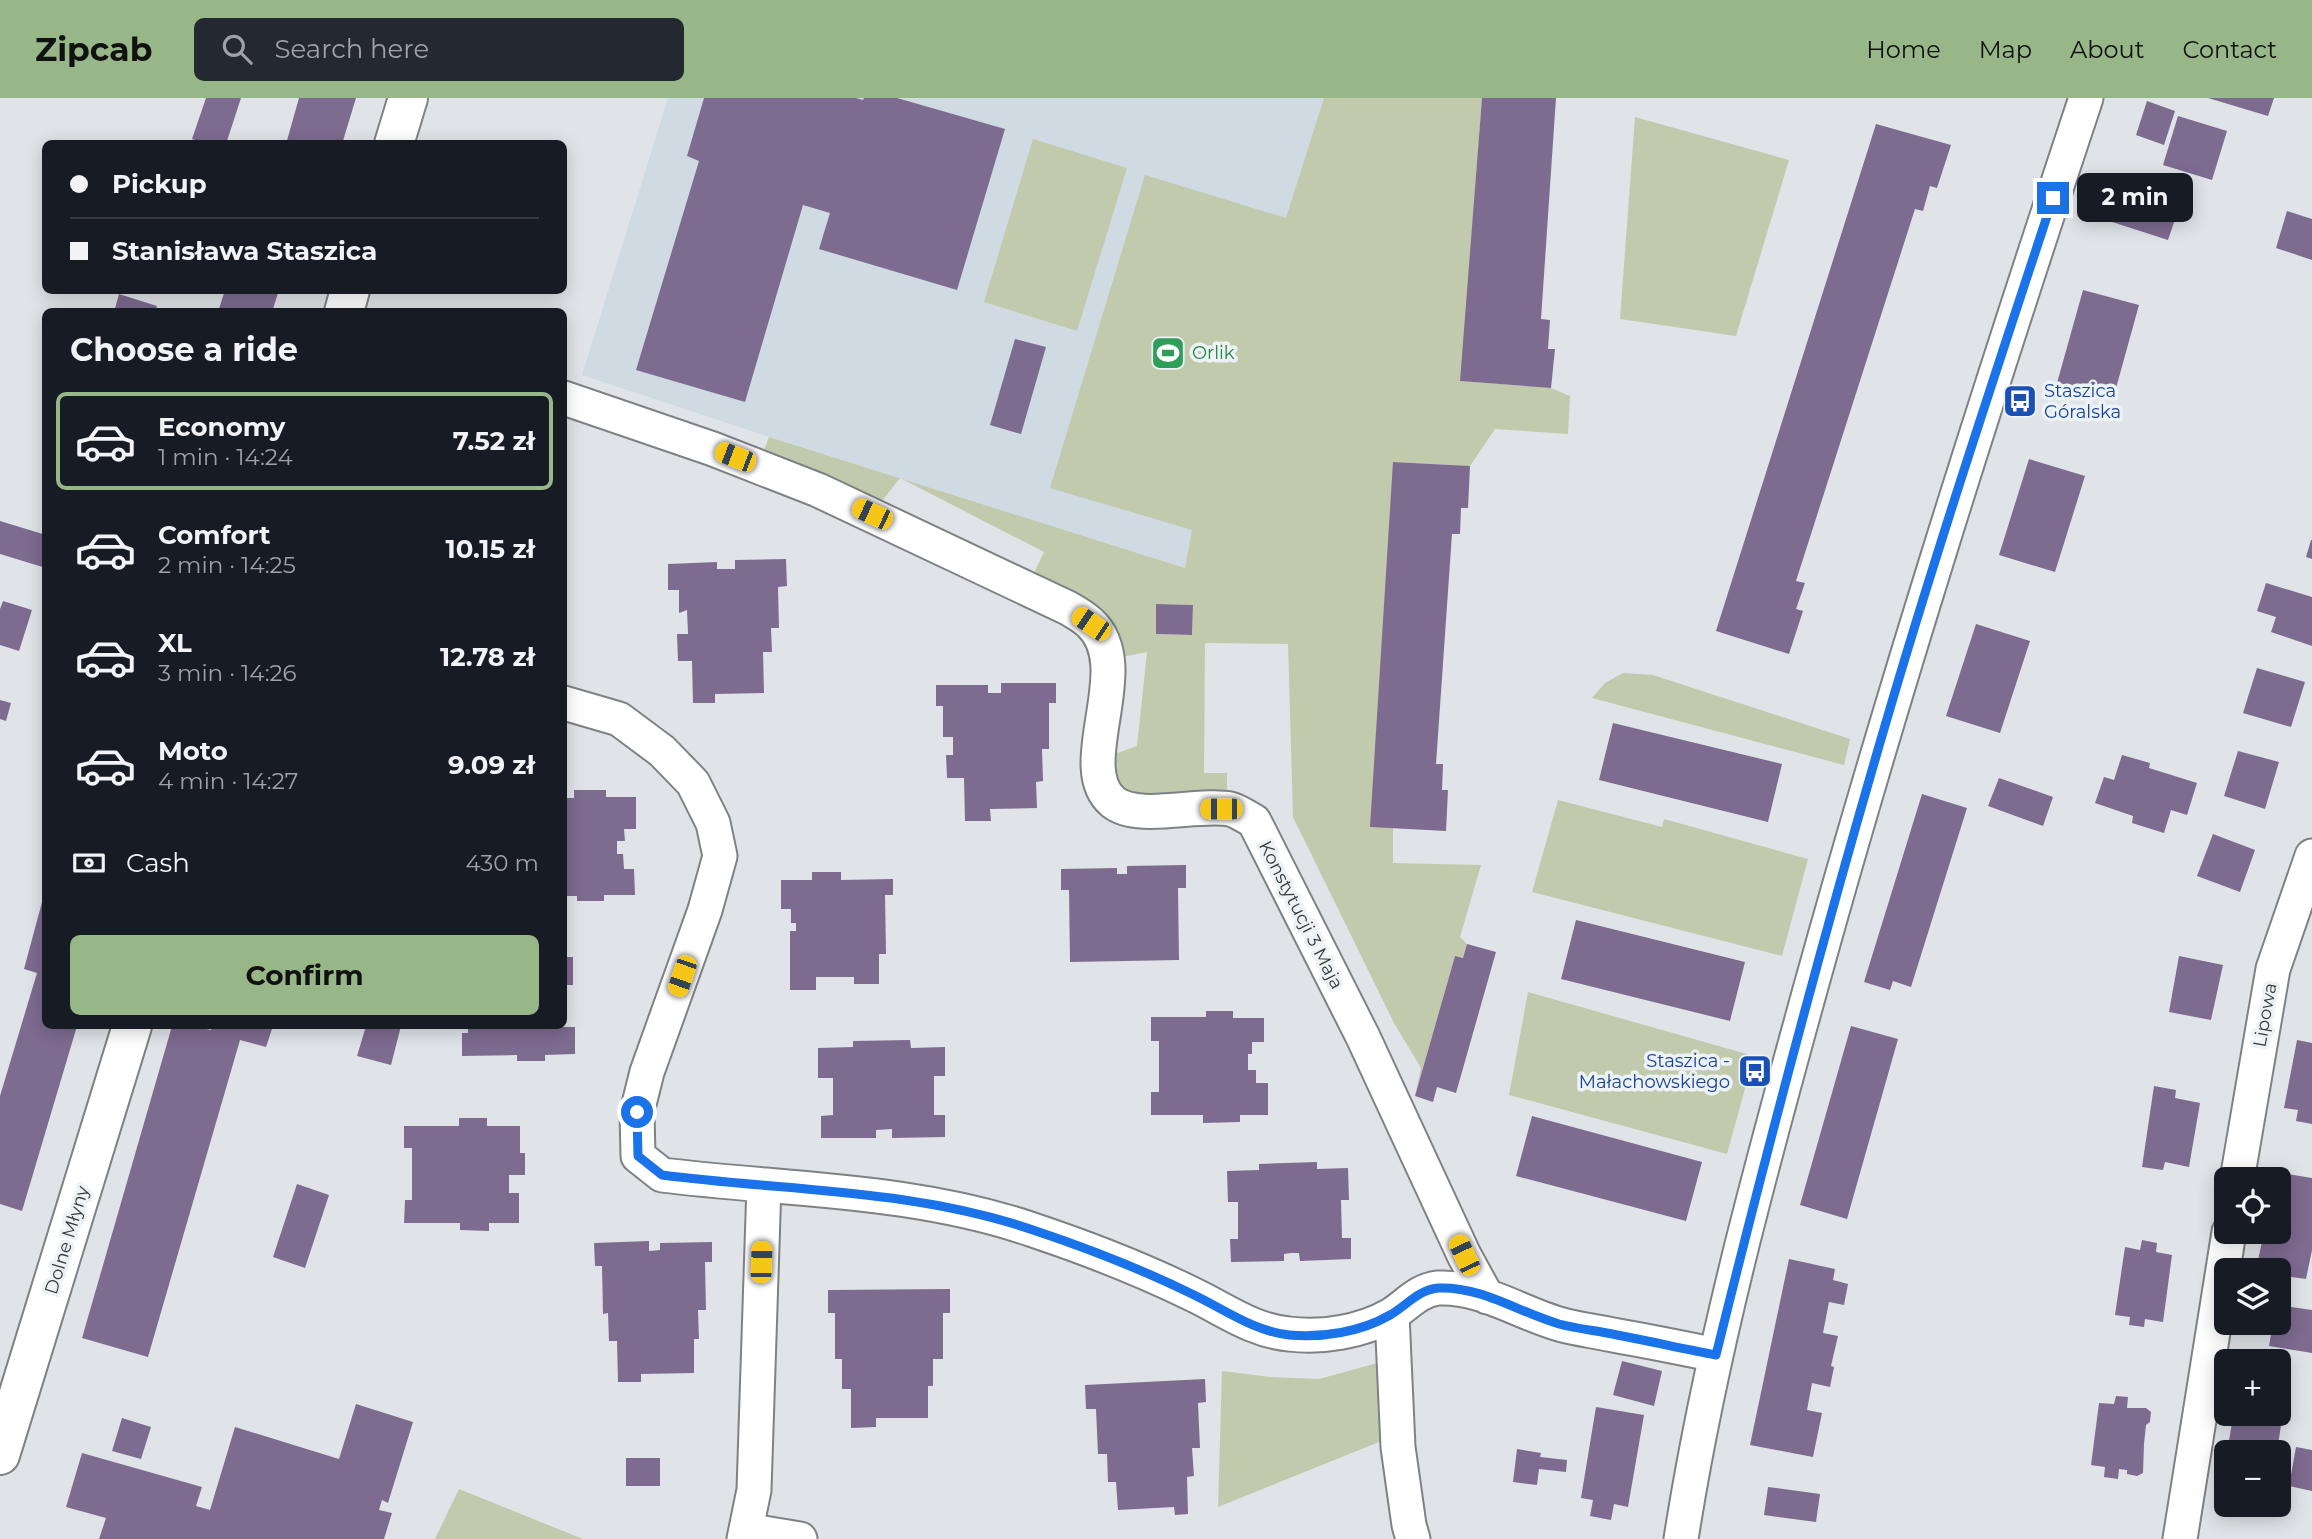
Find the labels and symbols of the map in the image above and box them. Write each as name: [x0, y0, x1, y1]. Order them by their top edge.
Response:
callout: 2 min: [2078, 174, 2193, 222]
route end: [2037, 182, 2069, 214]
sports icon: Orlik: [1149, 334, 1187, 372]
place label: Orlik: [1192, 342, 1235, 364]
place label: Staszica Góralska: [2044, 380, 2121, 423]
bus stop icon: Staszica Góralska: [2001, 382, 2039, 420]
car: [712, 440, 759, 474]
car: [849, 496, 896, 532]
car: [1068, 604, 1115, 644]
car: [1201, 799, 1243, 820]
street label: Konstytucji 3 Maja: [1254, 837, 1348, 993]
car: [666, 953, 699, 999]
street label: Lipowa: [2249, 981, 2281, 1049]
place label: Staszica - Małachowskiego: [1579, 1050, 1730, 1093]
bus stop icon: Staszica - Małachowskiego: [1736, 1052, 1774, 1090]
route start: [621, 1096, 653, 1128]
street label: Dolne Młyny: [40, 1183, 94, 1297]
car: [1446, 1232, 1483, 1278]
car: [750, 1241, 773, 1283]

